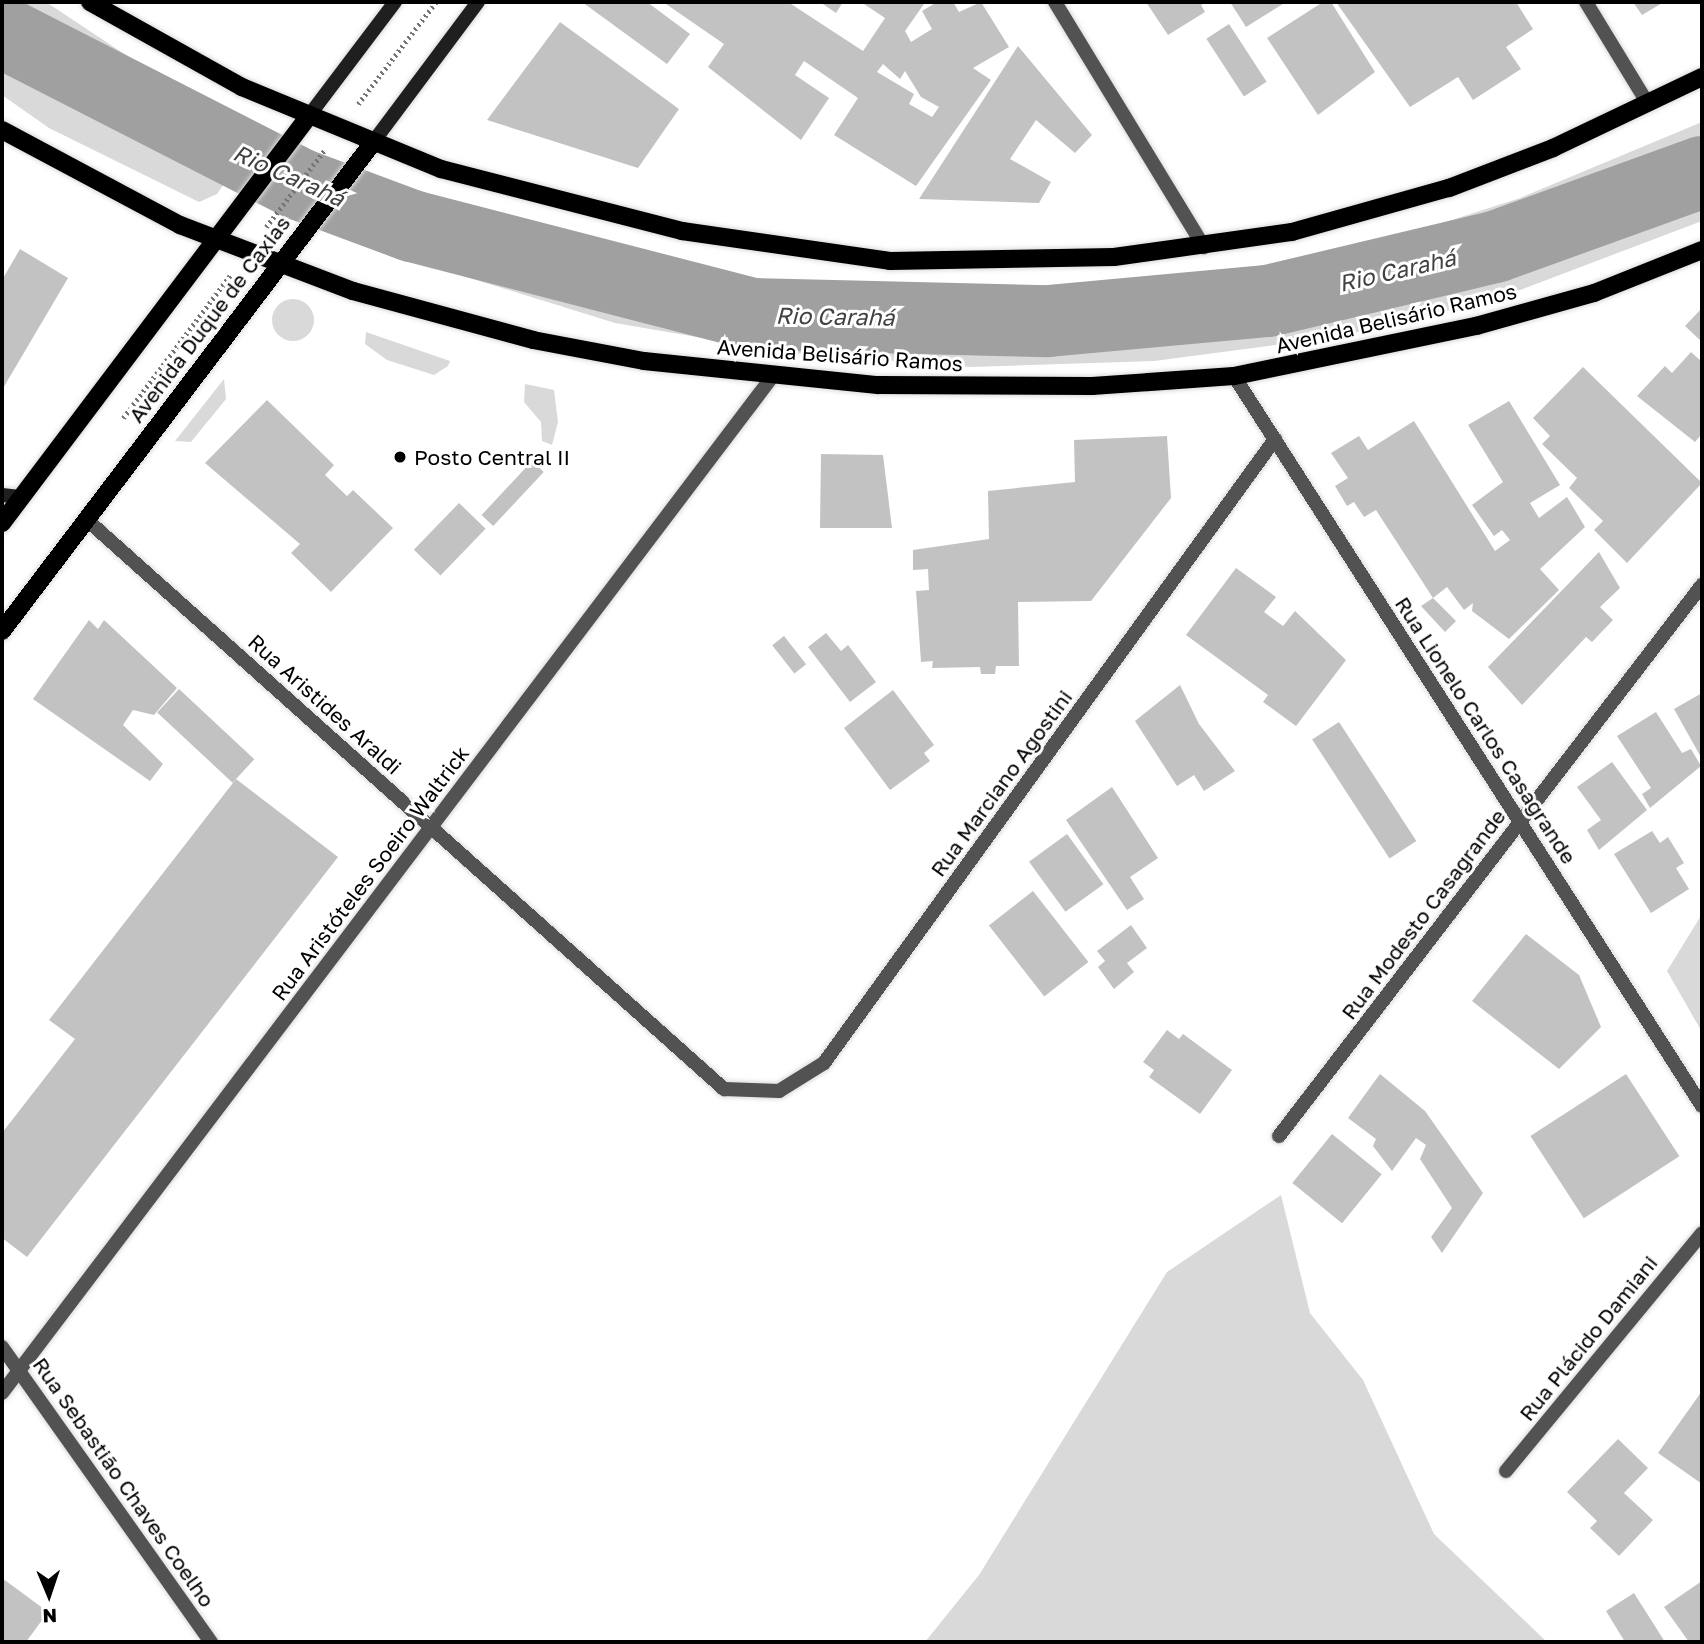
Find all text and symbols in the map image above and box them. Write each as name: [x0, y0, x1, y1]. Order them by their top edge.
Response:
water label: Rio Carahá: [229, 138, 349, 212]
street label: Avenida Duque de Caxias: [123, 211, 295, 427]
water label: Rio Carahá: [1336, 243, 1458, 297]
street label: Avenida Belisário Ramos: [1273, 278, 1519, 358]
water label: Rio Carahá: [775, 301, 895, 331]
street label: Avenida Belisário Ramos: [716, 334, 964, 376]
place label: Posto Central II: [414, 444, 570, 470]
marker: Posto Central II: [392, 449, 408, 465]
street label: Rua Lionelo Carlos Casagrande: [1390, 592, 1582, 868]
street label: Rua Aristides Araldi: [243, 629, 407, 779]
street label: Rua Marciano Agostini: [925, 685, 1077, 881]
street label: Rua Aristóteles Soeiro Waltrick: [266, 741, 474, 1005]
street label: Rua Modesto Casagrande: [1336, 804, 1510, 1024]
street label: Rua Plácido Damiani: [1514, 1250, 1662, 1426]
street label: Rua Sebastião Chaves Coelho: [28, 1352, 220, 1612]
north arrow: [14, 1560, 84, 1630]
text: N: [42, 1605, 57, 1628]

